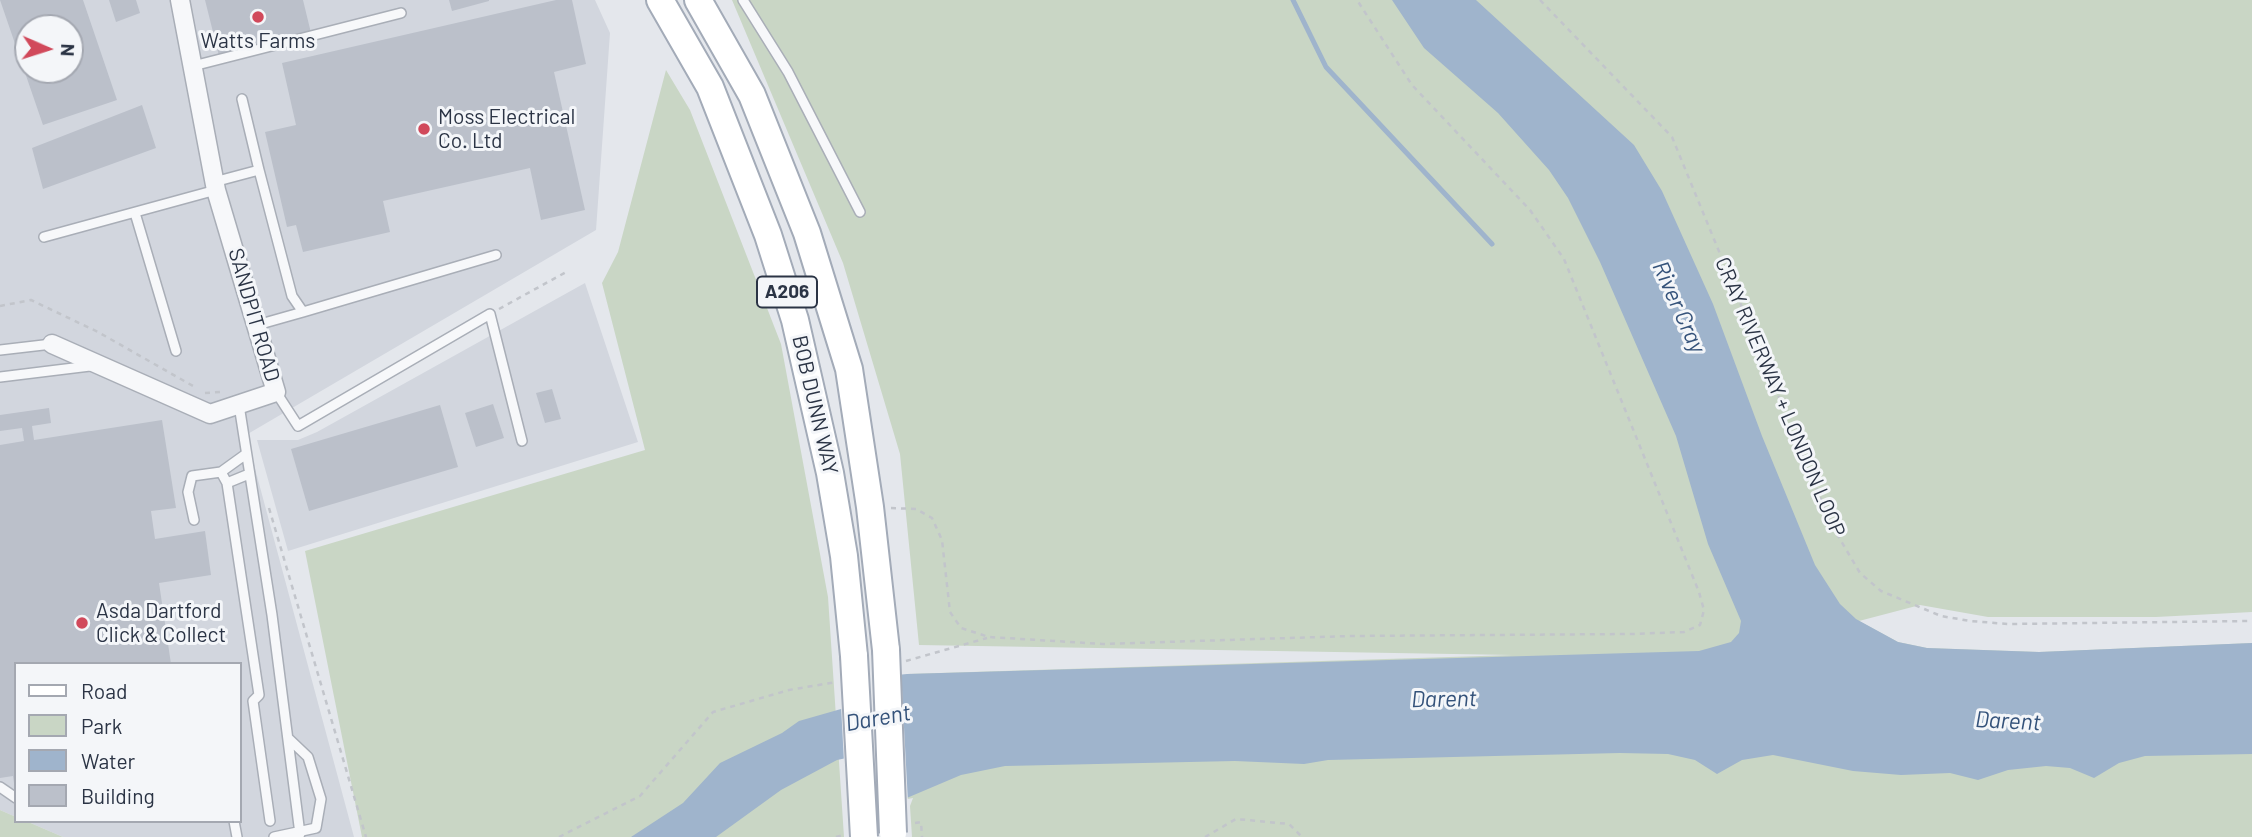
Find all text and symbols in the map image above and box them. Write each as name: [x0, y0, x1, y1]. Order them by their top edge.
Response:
marker: Watts Farms: [250, 9, 266, 25]
north arrow: [14, 14, 84, 84]
place label: Watts Farms: [201, 28, 315, 54]
text: N: [57, 43, 80, 57]
place label: Moss Electrical Co. Ltd: [438, 104, 575, 154]
marker: Moss Electrical Co. Ltd: [416, 121, 432, 137]
street label: SANDPIT ROAD: [223, 245, 285, 385]
street label: CRAY RIVERWAY + LONDON LOOP: [1709, 253, 1851, 541]
water label: River Cray: [1646, 257, 1712, 357]
road number: A206: [757, 276, 817, 308]
street label: BOB DUNN WAY: [787, 333, 843, 477]
place label: Asda Dartford Click & Collect: [96, 598, 226, 648]
marker: Asda Dartford Click & Collect: [74, 615, 90, 631]
legend: [14, 662, 242, 823]
text: Road: [81, 678, 127, 703]
water label: Darent: [1411, 685, 1477, 713]
water label: Darent: [843, 699, 913, 737]
water label: Darent: [1975, 706, 2041, 736]
text: Park: [81, 713, 122, 738]
text: Water: [81, 748, 135, 773]
text: Building: [81, 783, 155, 808]

